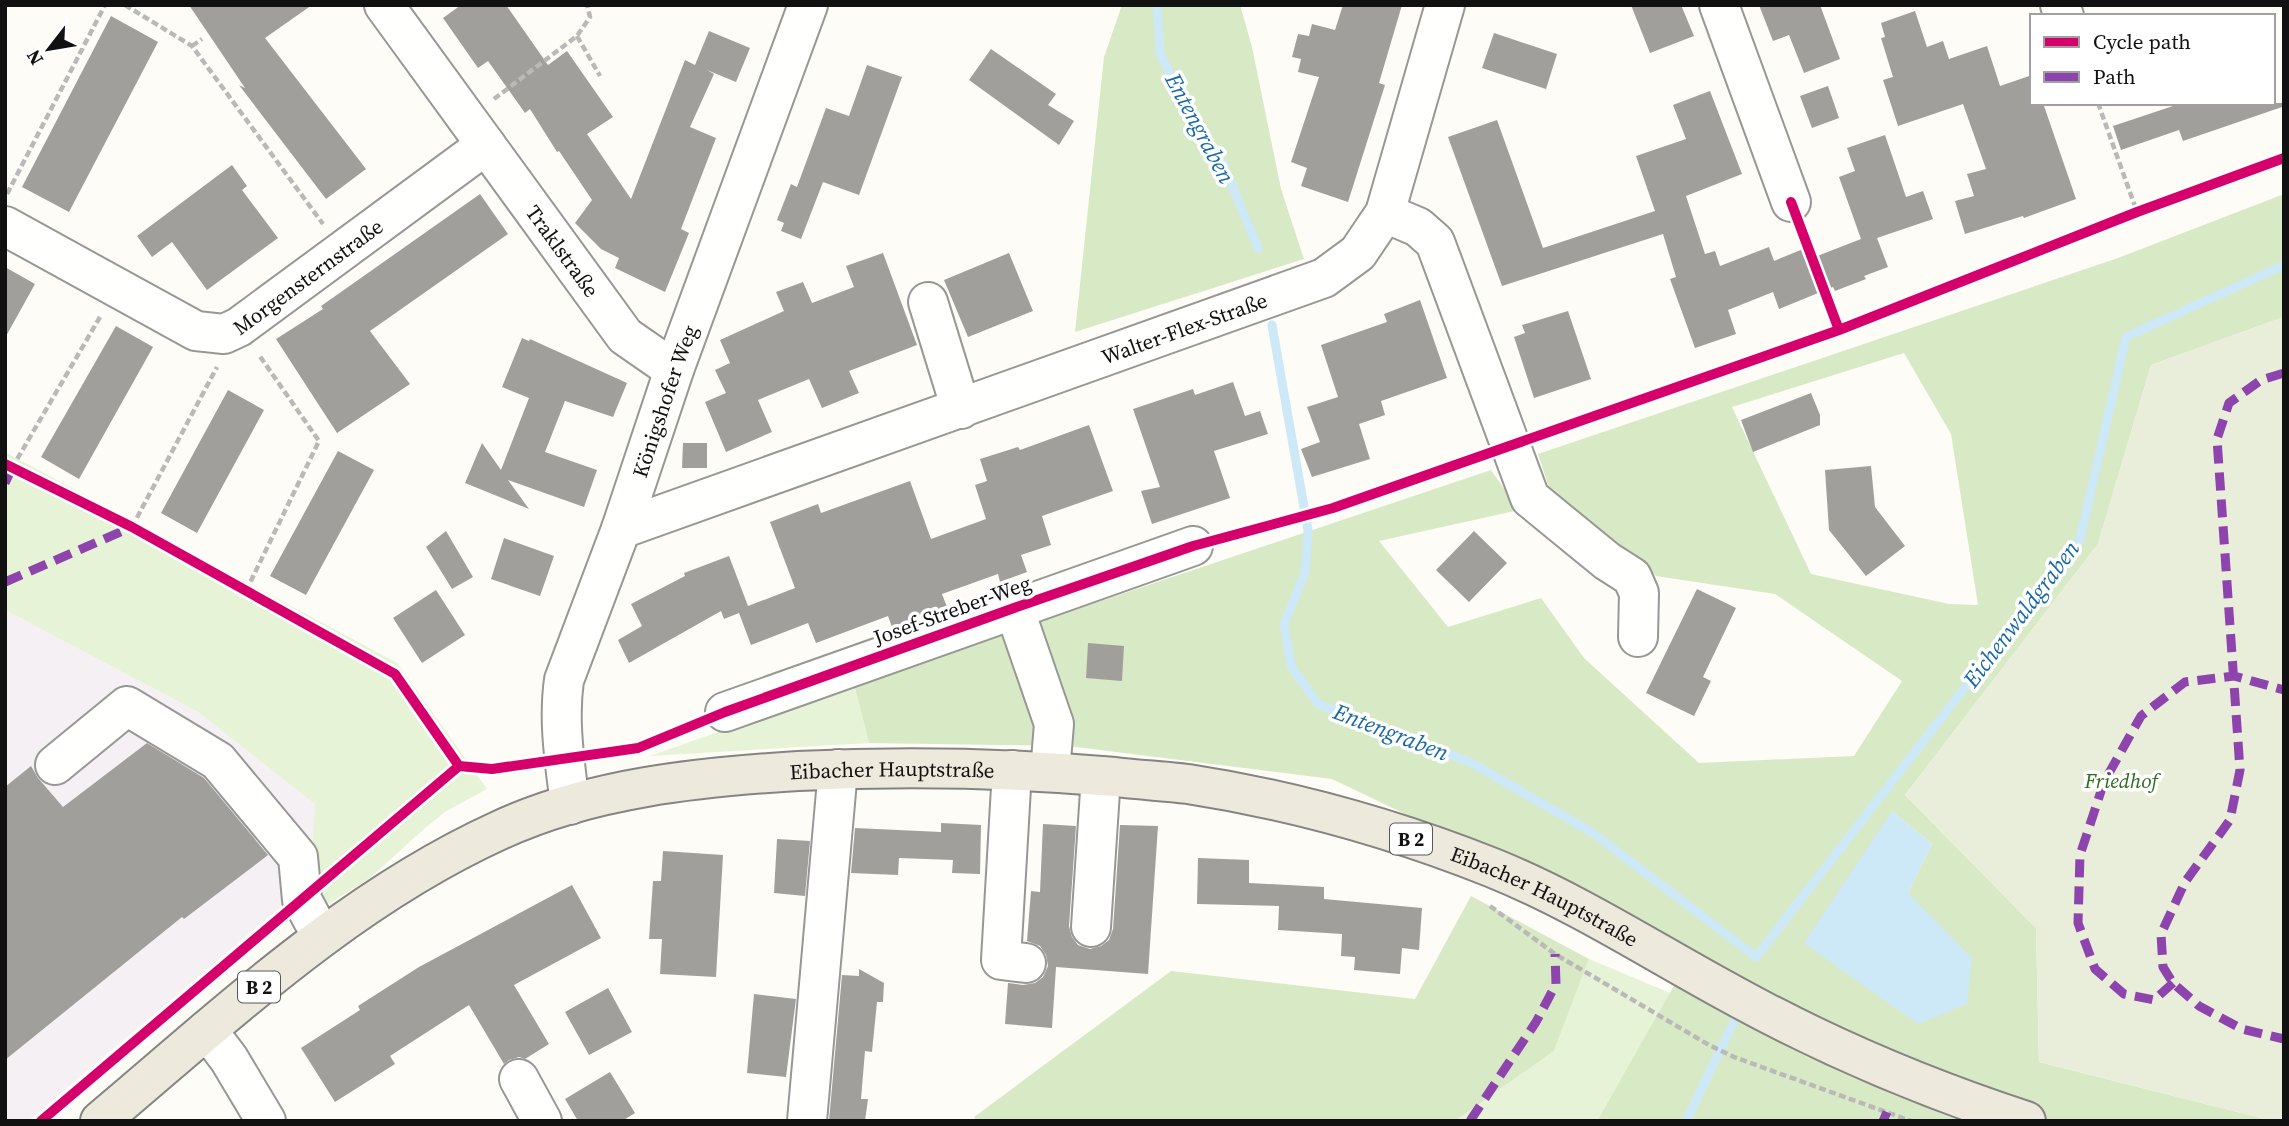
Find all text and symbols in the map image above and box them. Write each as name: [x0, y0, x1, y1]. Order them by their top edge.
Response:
north arrow: [14, 14, 84, 84]
legend: [2030, 14, 2275, 105]
text: Cycle path: [2093, 27, 2191, 56]
text: N: [20, 45, 49, 70]
text: Path: [2093, 62, 2136, 91]
water label: Entengraben: [1157, 66, 1243, 189]
street label: Traklstraße: [520, 199, 606, 303]
street label: Morgensternstraße: [227, 211, 389, 341]
street label: Walter-Flex-Straße: [1097, 285, 1271, 371]
street label: Königshofer Weg: [625, 321, 704, 481]
water label: Eichenwaldgraben: [1955, 534, 2087, 695]
street label: Josef-Streber-Weg: [868, 568, 1035, 652]
water label: Entengraben: [1328, 695, 1453, 769]
street label: Eibacher Hauptstraße: [789, 754, 995, 786]
park label: Friedhof: [2083, 766, 2161, 795]
road number: B 2: [1390, 824, 1432, 854]
street label: Eibacher Hauptstraße: [1447, 839, 1644, 953]
road number: B 2: [238, 972, 280, 1002]

